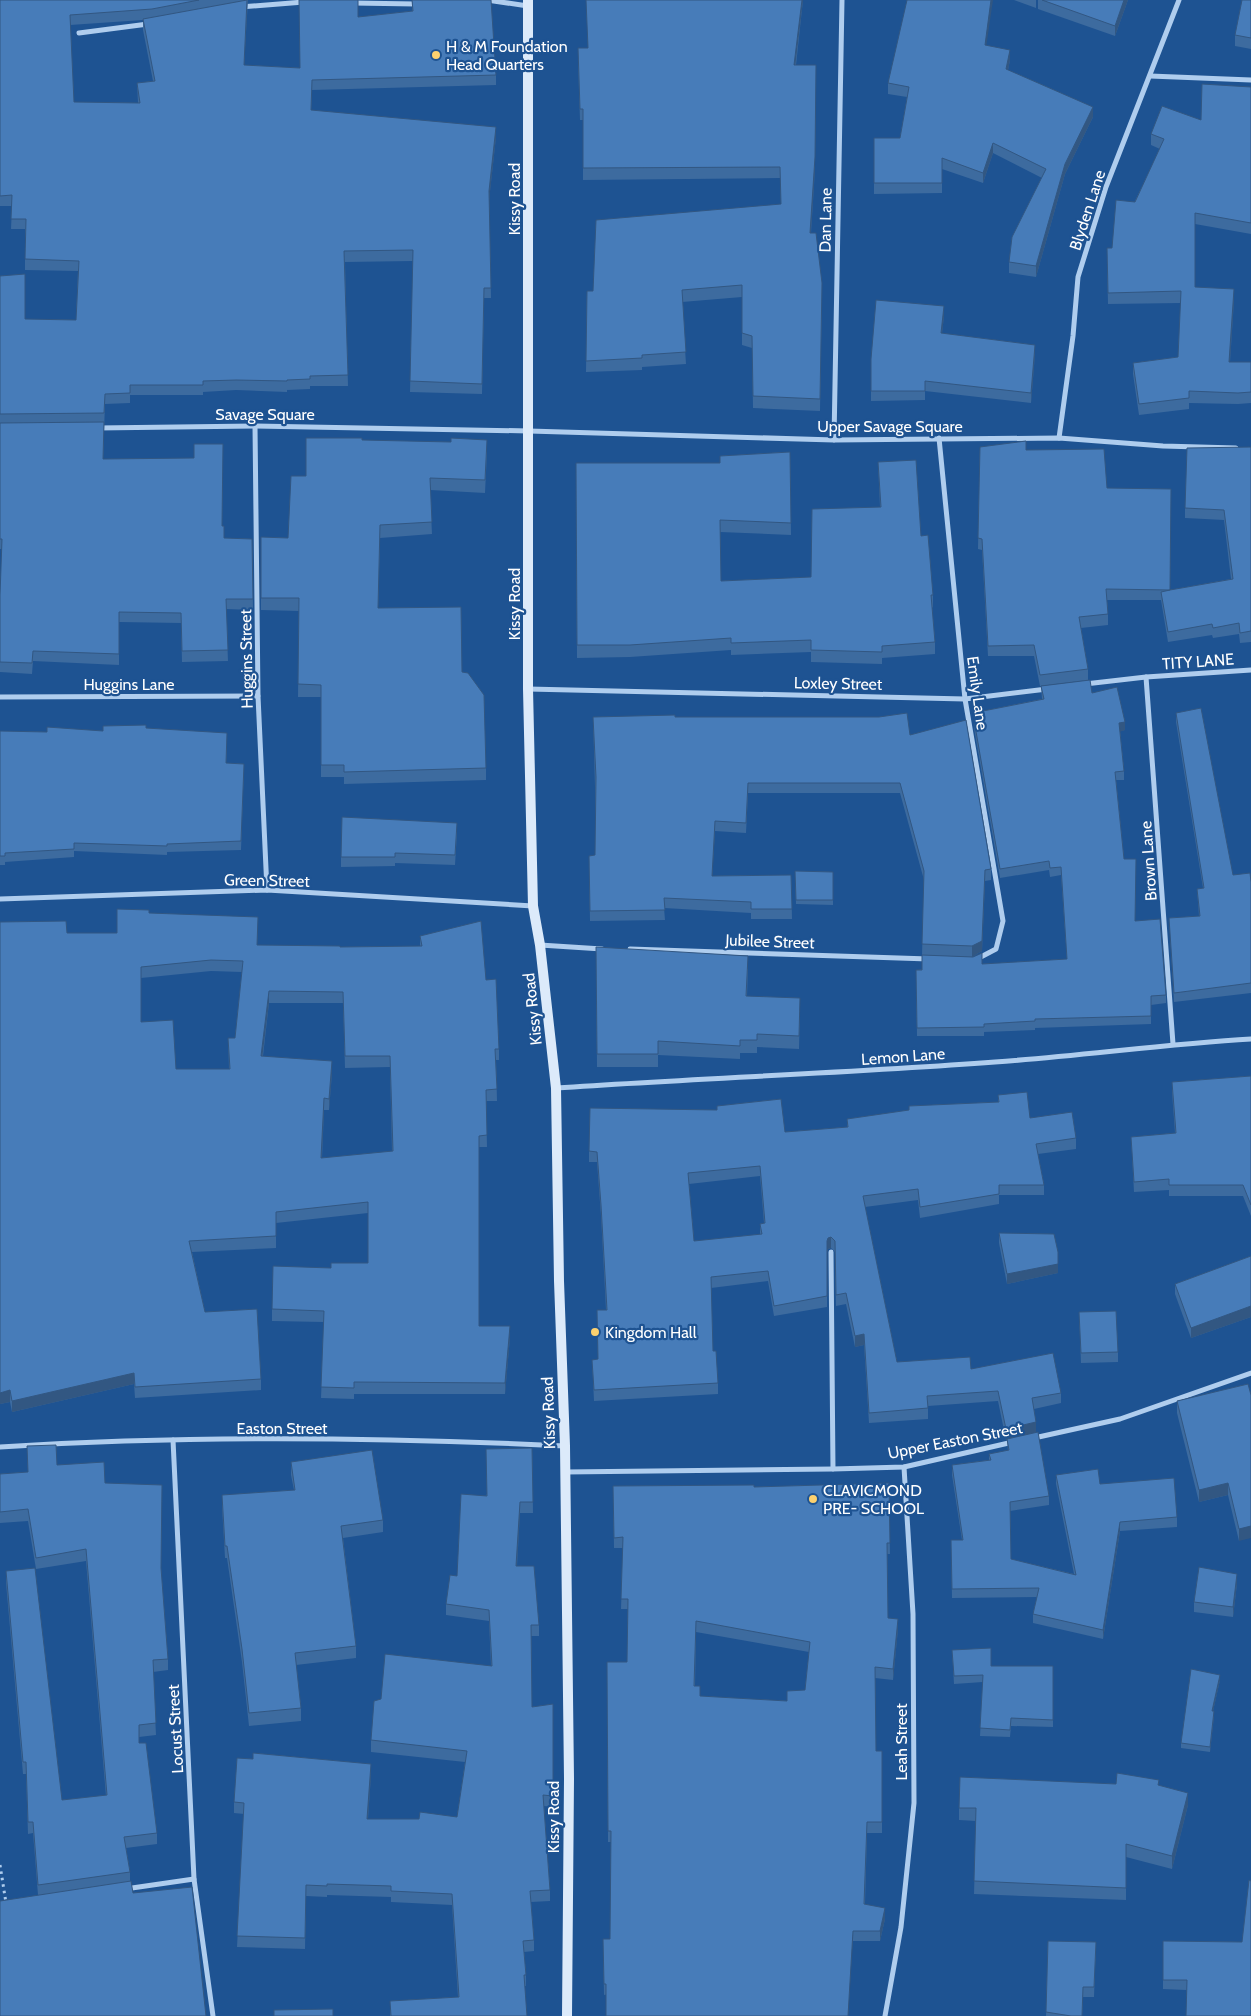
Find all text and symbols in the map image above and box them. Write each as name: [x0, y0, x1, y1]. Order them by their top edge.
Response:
place label: H & M Foundation Head Quarters: [446, 37, 568, 74]
marker: H & M Foundation Head Quarters: [430, 49, 442, 61]
street label: Kissy Road: [505, 163, 524, 235]
street label: Blyden Lane: [1066, 168, 1109, 253]
street label: Dan Lane: [815, 188, 836, 252]
street label: Savage Square: [215, 405, 315, 424]
street label: Upper Savage Square: [817, 417, 963, 436]
street label: Kissy Road: [505, 568, 524, 640]
street label: Huggins Street: [236, 609, 257, 709]
street label: TITY LANE: [1162, 650, 1235, 673]
street label: Emily Lane: [963, 655, 992, 731]
street label: Loxley Street: [794, 673, 883, 694]
street label: Huggins Lane: [83, 675, 175, 694]
street label: Brown Lane: [1136, 820, 1161, 902]
street label: Green Street: [224, 870, 311, 891]
street label: Jubilee Street: [724, 930, 816, 953]
street label: Kissy Road: [519, 972, 546, 1046]
street label: Lemon Lane: [860, 1044, 946, 1069]
place label: Kingdom Hall: [605, 1323, 697, 1342]
marker: Kingdom Hall: [589, 1326, 601, 1338]
street label: Kissy Road: [538, 1376, 559, 1450]
street label: Upper Easton Street: [886, 1418, 1025, 1463]
street label: Easton Street: [237, 1419, 328, 1438]
place label: CLAVICMOND PRE- SCHOOL: [823, 1481, 924, 1518]
marker: CLAVICMOND PRE- SCHOOL: [807, 1493, 819, 1505]
street label: Locust Street: [164, 1683, 187, 1774]
street label: Leah Street: [892, 1703, 911, 1781]
street label: Kissy Road: [544, 1781, 563, 1853]

